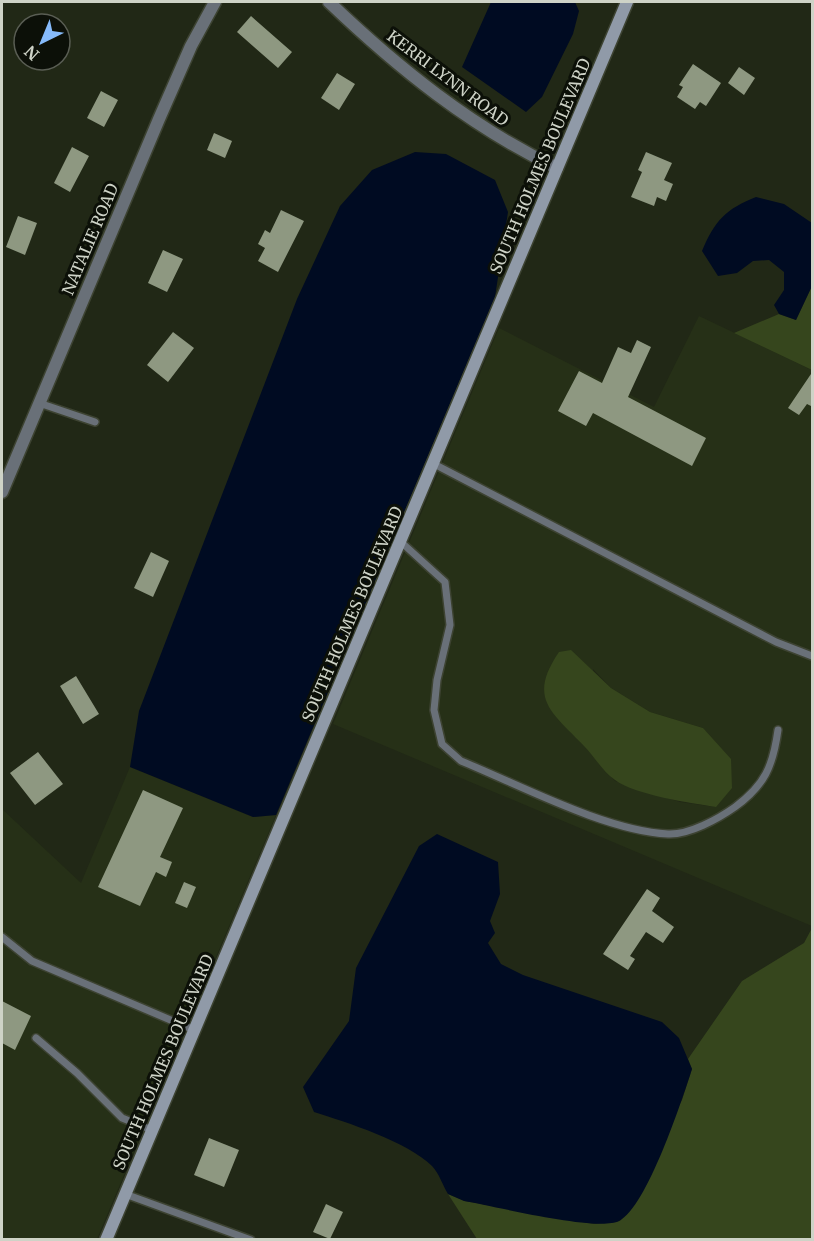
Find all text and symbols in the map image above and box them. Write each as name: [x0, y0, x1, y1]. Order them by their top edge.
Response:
north arrow: [12, 12, 72, 72]
street label: KERRI LYNN ROAD: [383, 26, 513, 130]
text: N: [20, 41, 43, 65]
street label: SOUTH HOLMES BOULEVARD: [485, 55, 595, 277]
street label: NATALIE ROAD: [58, 180, 122, 298]
street label: SOUTH HOLMES BOULEVARD: [297, 503, 407, 725]
street label: SOUTH HOLMES BOULEVARD: [108, 951, 218, 1173]

